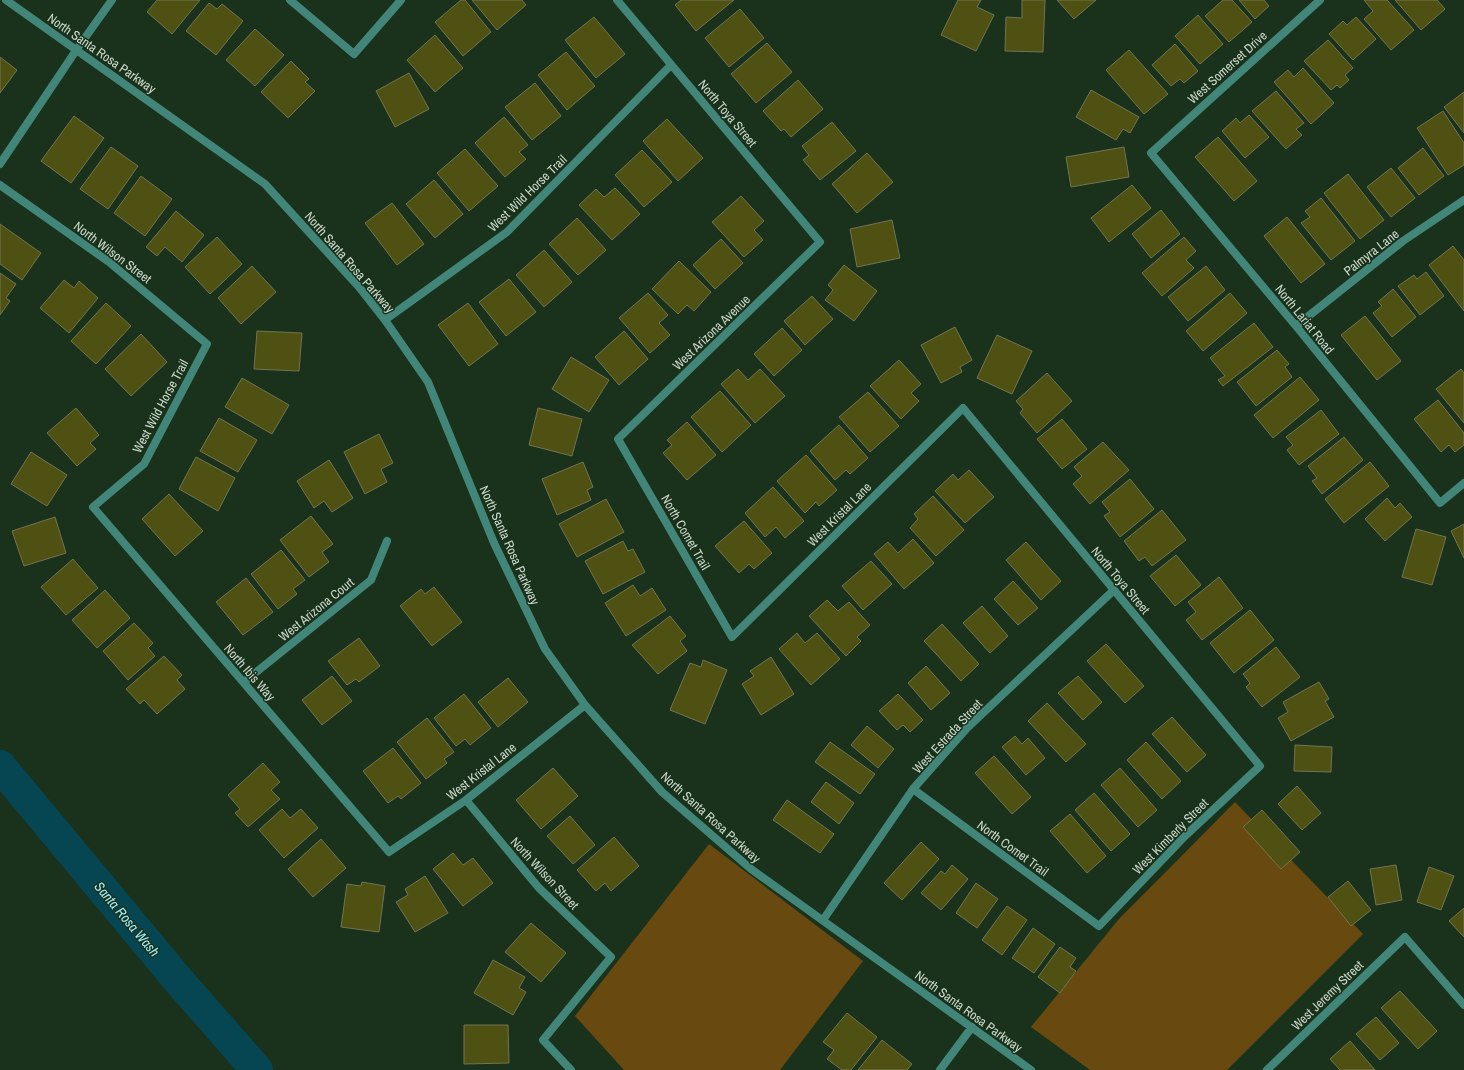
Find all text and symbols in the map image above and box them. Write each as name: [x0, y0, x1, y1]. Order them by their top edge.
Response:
street label: North Santa Rosa Parkway: [44, 10, 160, 98]
street label: West Somerset Drive: [1184, 27, 1271, 108]
street label: North Toya Street: [695, 76, 761, 151]
street label: West Wild Horse Trail: [484, 151, 570, 235]
street label: North Santa Rosa Parkway: [301, 208, 399, 317]
street label: North Wilson Street: [70, 218, 155, 287]
street label: Palmyra Lane: [1340, 225, 1403, 279]
street label: North Lariat Road: [1271, 281, 1338, 358]
street label: West Arizona Avenue: [669, 291, 754, 374]
street label: West Wild Horse Trail: [129, 357, 192, 456]
street label: West Kristal Lane: [804, 479, 875, 550]
street label: North Santa Rosa Parkway: [476, 483, 544, 608]
street label: North Comet Trail: [657, 492, 714, 573]
street label: North Toya Street: [1088, 543, 1154, 618]
street label: West Arizona Court: [275, 574, 358, 645]
street label: North Ibis Way: [220, 640, 279, 705]
street label: West Estrada Street: [909, 696, 986, 777]
street label: West Kristal Lane: [443, 739, 520, 804]
street label: North Santa Rosa Parkway: [657, 768, 765, 867]
street label: West Kimberly Street: [1129, 795, 1212, 878]
street label: North Comet Trail: [974, 817, 1052, 880]
street label: North Wilson Street: [507, 834, 583, 913]
water label: Santa Rosa Wash: [90, 878, 164, 960]
street label: West Jeremy Street: [1288, 957, 1367, 1034]
street label: North Santa Rosa Parkway: [912, 967, 1026, 1056]

